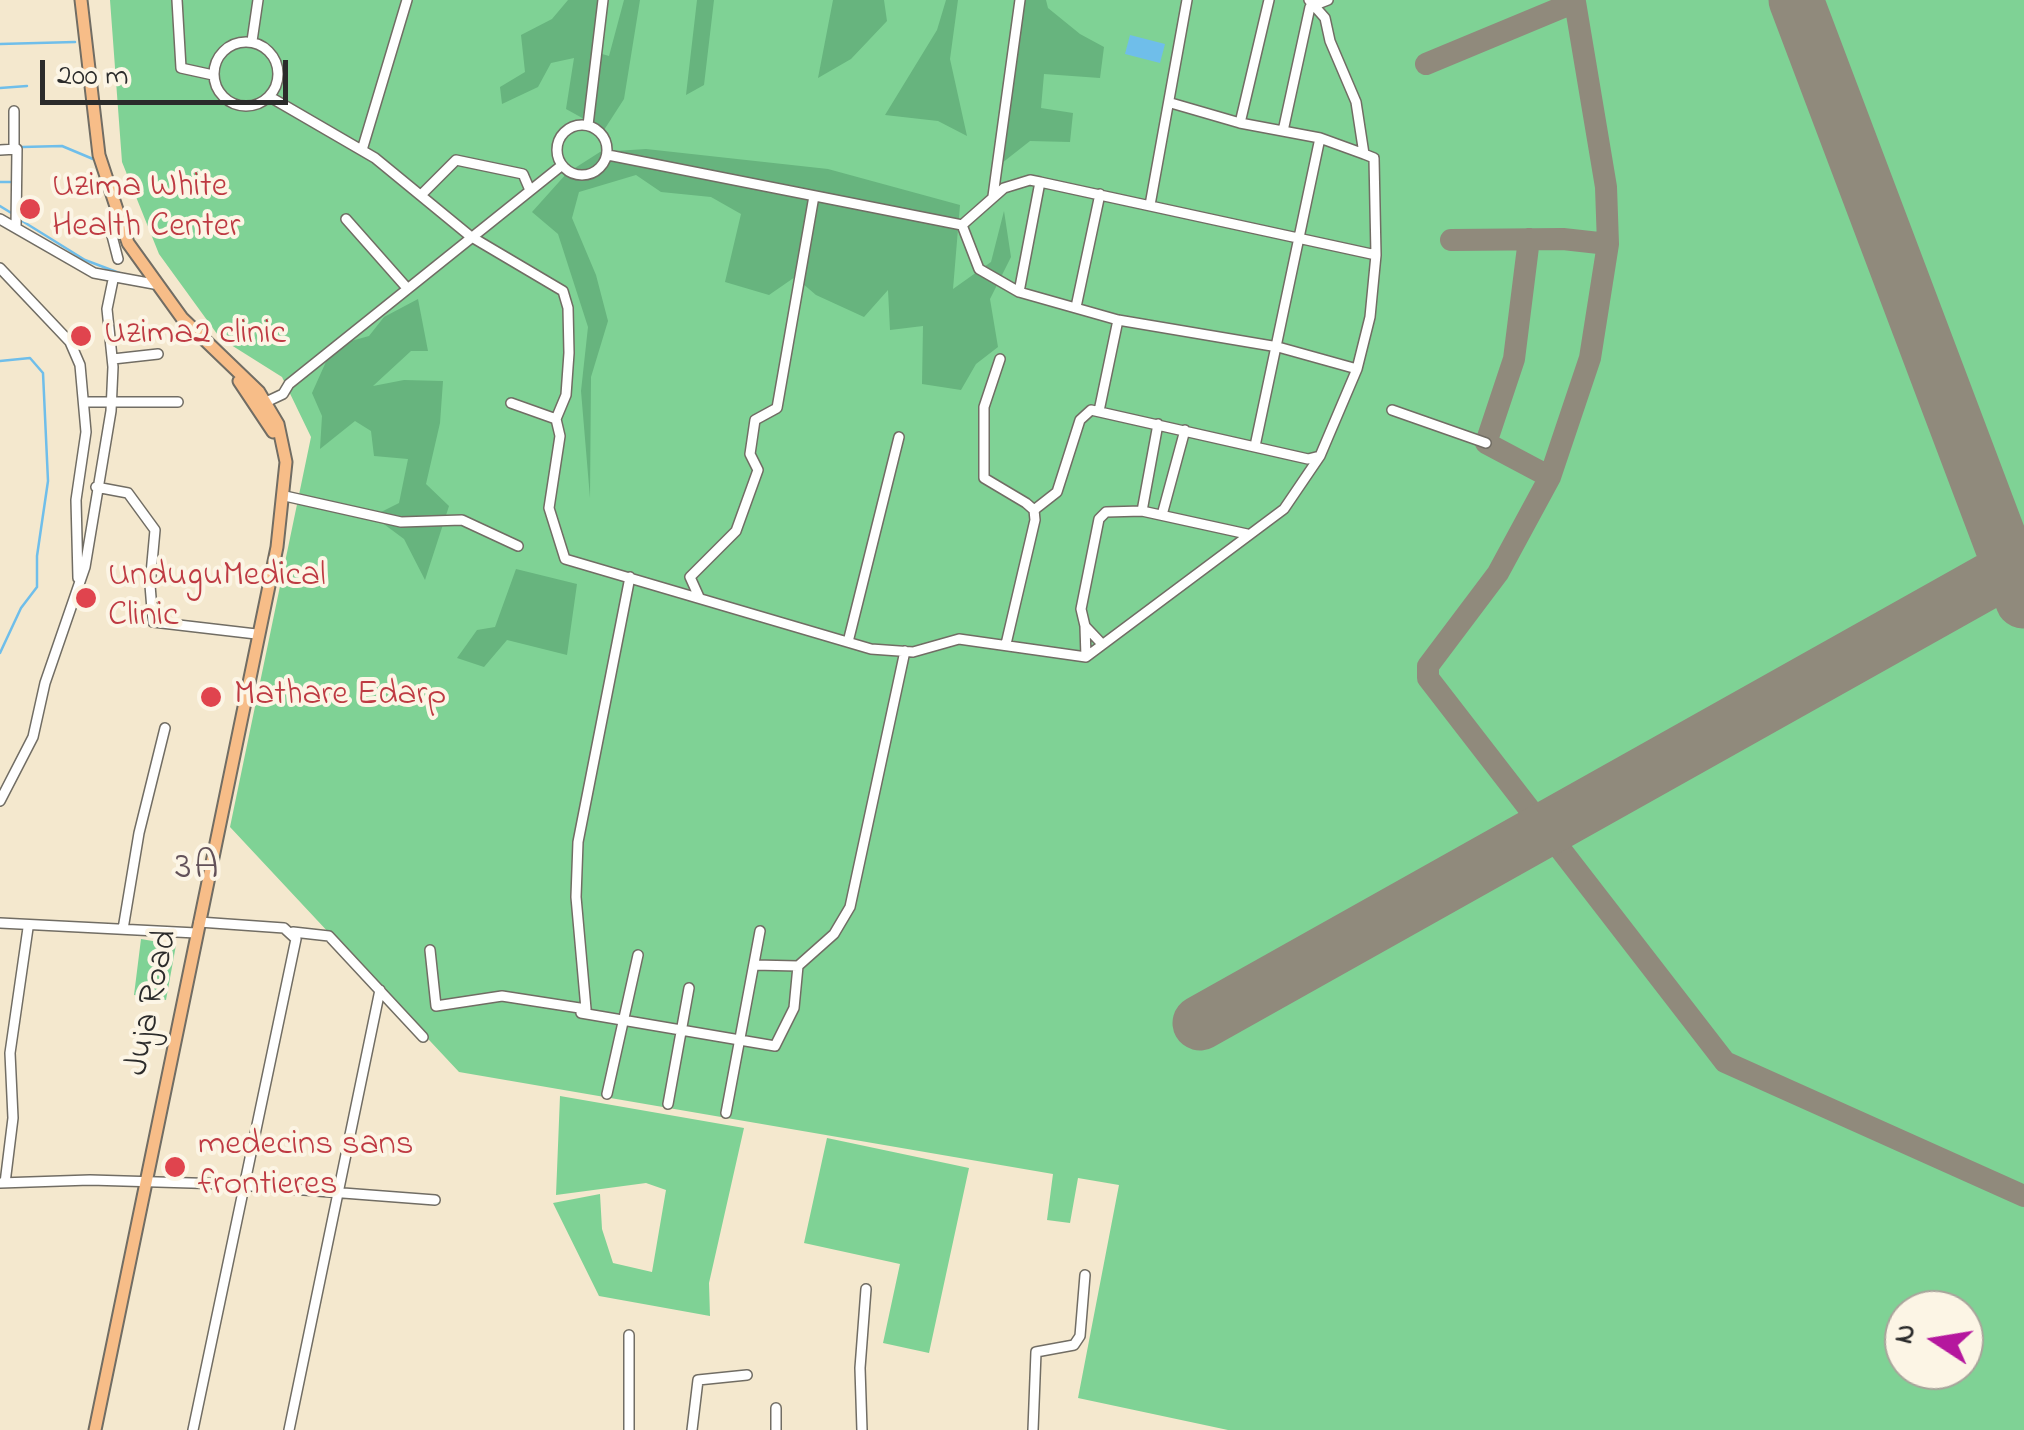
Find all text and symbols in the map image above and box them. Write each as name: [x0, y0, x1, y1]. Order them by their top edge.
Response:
scale bar: [45, 40, 292, 102]
text: 200 m: [57, 55, 129, 99]
place label: Uzima White Health Center: [52, 168, 240, 250]
marker: Uzima White Health Center: [17, 196, 43, 222]
place label: Uzima2 clinic: [104, 315, 286, 357]
marker: Uzima2 clinic: [68, 323, 94, 349]
place label: UnduguMedical Clinic: [108, 557, 326, 639]
marker: UnduguMedical Clinic: [73, 585, 99, 611]
place label: Mathare Edarp: [234, 676, 446, 718]
marker: Mathare Edarp: [198, 684, 224, 710]
district label: 3A: [175, 846, 221, 894]
street label: Juja Road: [118, 926, 190, 1080]
place label: medecins sans frontieres: [198, 1126, 414, 1208]
marker: medecins sans frontieres: [162, 1154, 188, 1180]
north arrow: [1884, 1290, 1984, 1390]
text: N: [1884, 1321, 1928, 1348]

